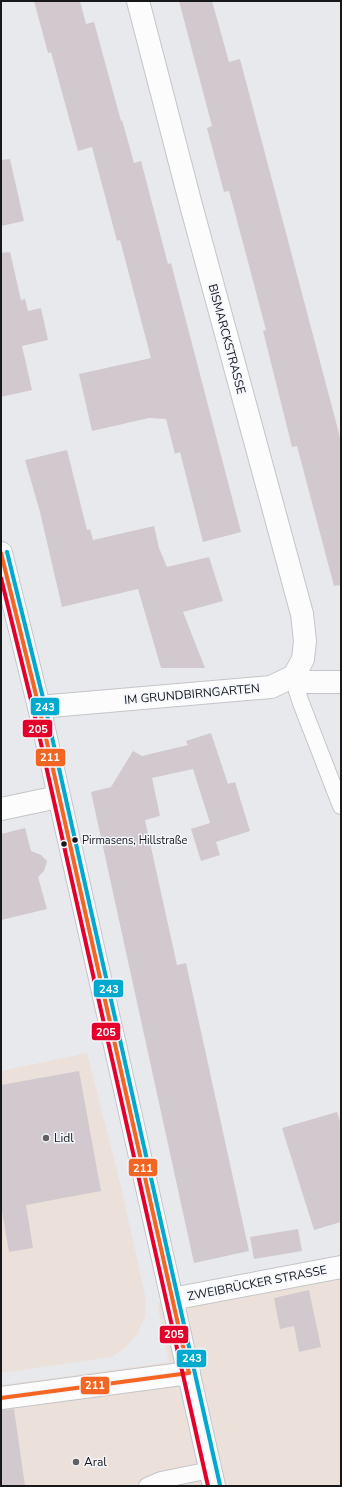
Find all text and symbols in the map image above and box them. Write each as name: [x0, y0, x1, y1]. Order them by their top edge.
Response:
street label: BISMARCKSTRASSE: [205, 282, 249, 396]
street label: IM GRUNDBIRNGARTEN: [123, 680, 261, 708]
line badge: 243: [30, 697, 60, 716]
text: 243: [35, 700, 55, 715]
line badge: 205: [22, 719, 53, 738]
text: 205: [28, 722, 48, 737]
line badge: 211: [35, 748, 66, 767]
text: 211: [40, 750, 60, 765]
place label: Pirmasens, Hillstraße: [82, 833, 188, 848]
marker: Pirmasens, Hillstraße: [70, 835, 80, 845]
unlabelled marker: [59, 839, 69, 849]
line badge: 243: [93, 979, 124, 998]
text: 243: [99, 982, 119, 997]
line badge: 205: [91, 1022, 121, 1041]
text: 205: [96, 1025, 116, 1040]
place label: Lidl: [54, 1130, 74, 1146]
marker: Lidl: [41, 1133, 51, 1143]
line badge: 211: [128, 1158, 158, 1177]
text: 211: [133, 1161, 153, 1176]
street label: ZWEIBRÜCKER STRASSE: [186, 1262, 328, 1304]
line badge: 205: [159, 1325, 189, 1344]
text: 205: [164, 1327, 184, 1342]
line badge: 243: [176, 1349, 207, 1368]
text: 243: [182, 1351, 202, 1366]
line badge: 211: [80, 1376, 110, 1395]
text: 211: [85, 1378, 105, 1393]
place label: Aral: [84, 1454, 107, 1470]
marker: Aral: [71, 1457, 81, 1467]

